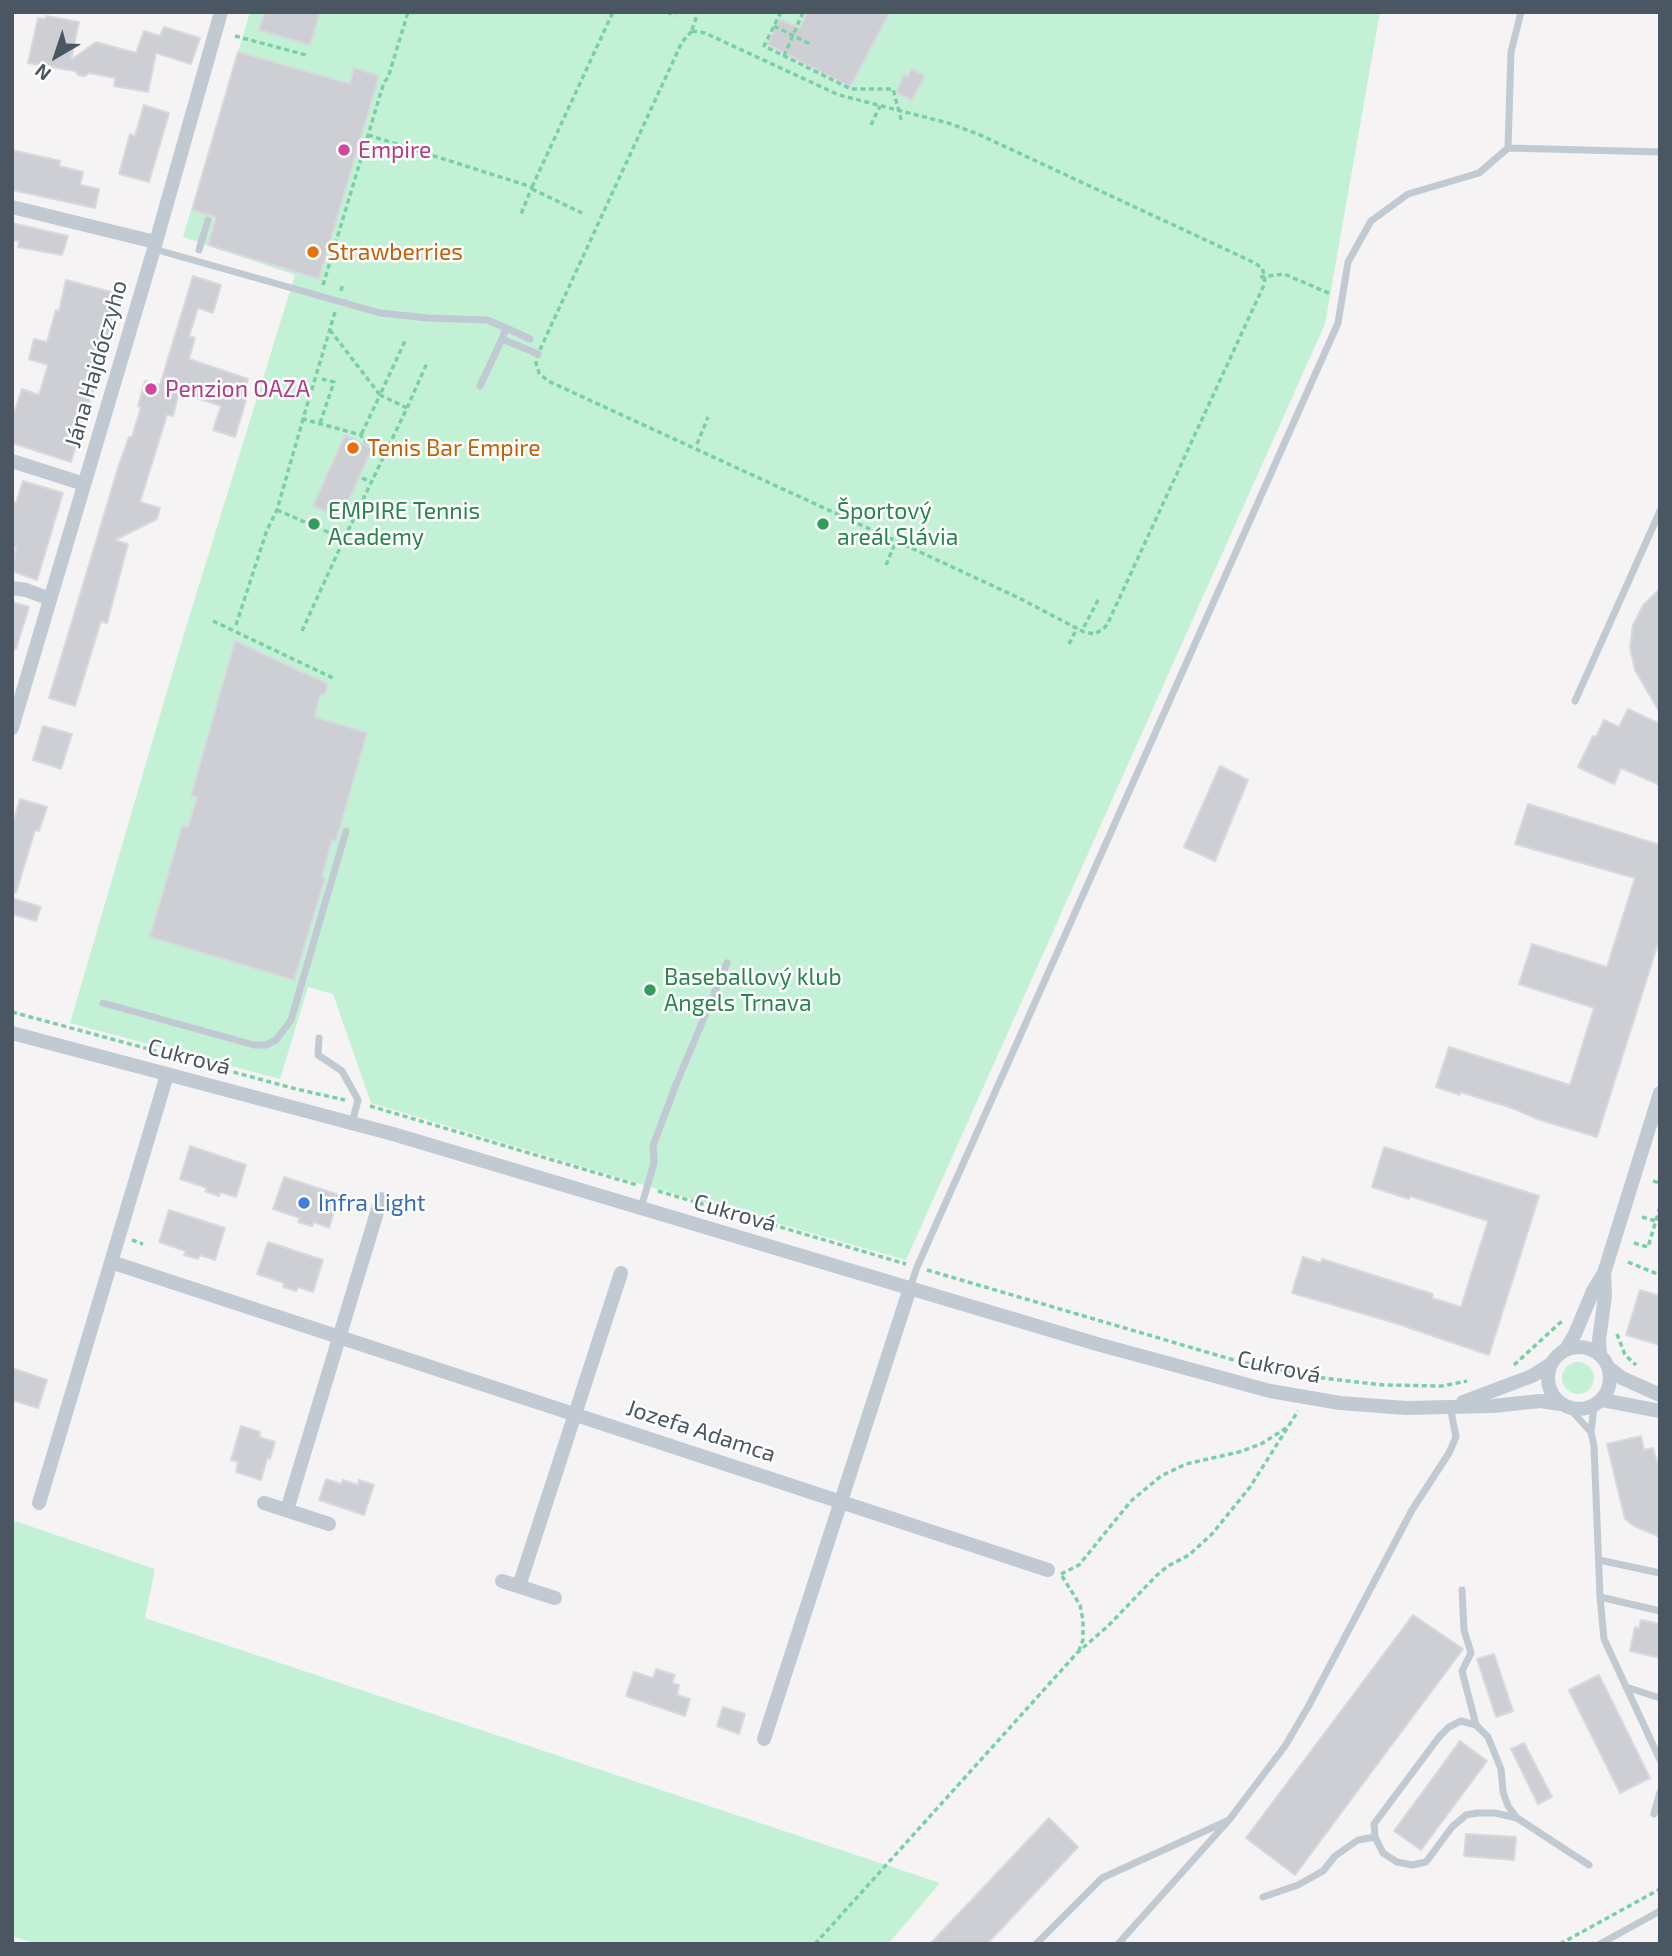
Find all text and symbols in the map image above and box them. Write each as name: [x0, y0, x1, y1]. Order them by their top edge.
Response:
north arrow: [21, 21, 91, 91]
text: N: [30, 59, 55, 86]
place label: Empire: [358, 136, 431, 164]
marker: Empire: [336, 142, 352, 158]
place label: Strawberries: [327, 238, 463, 266]
marker: Strawberries: [305, 244, 321, 260]
street label: Jána Hajdóczyho: [59, 277, 133, 451]
place label: Penzion OAZA: [165, 375, 310, 403]
marker: Penzion OAZA: [143, 381, 159, 397]
place label: Tenis Bar Empire: [367, 434, 541, 462]
marker: Tenis Bar Empire: [345, 440, 361, 456]
place label: EMPIRE Tennis Academy: [328, 497, 480, 551]
place label: Športový areál Slávia: [837, 497, 958, 551]
marker: EMPIRE Tennis Academy: [306, 516, 322, 532]
marker: Športový areál Slávia: [815, 516, 831, 532]
place label: Baseballový klub Angels Trnava: [664, 963, 841, 1017]
marker: Baseballový klub Angels Trnava: [642, 982, 658, 998]
street label: Cukrová: [145, 1033, 233, 1081]
street label: Cukrová: [691, 1188, 779, 1238]
place label: Infra Light: [318, 1189, 426, 1217]
marker: Infra Light: [296, 1195, 312, 1211]
street label: Cukrová: [1235, 1345, 1323, 1389]
street label: Jozefa Adamca: [623, 1394, 779, 1468]

